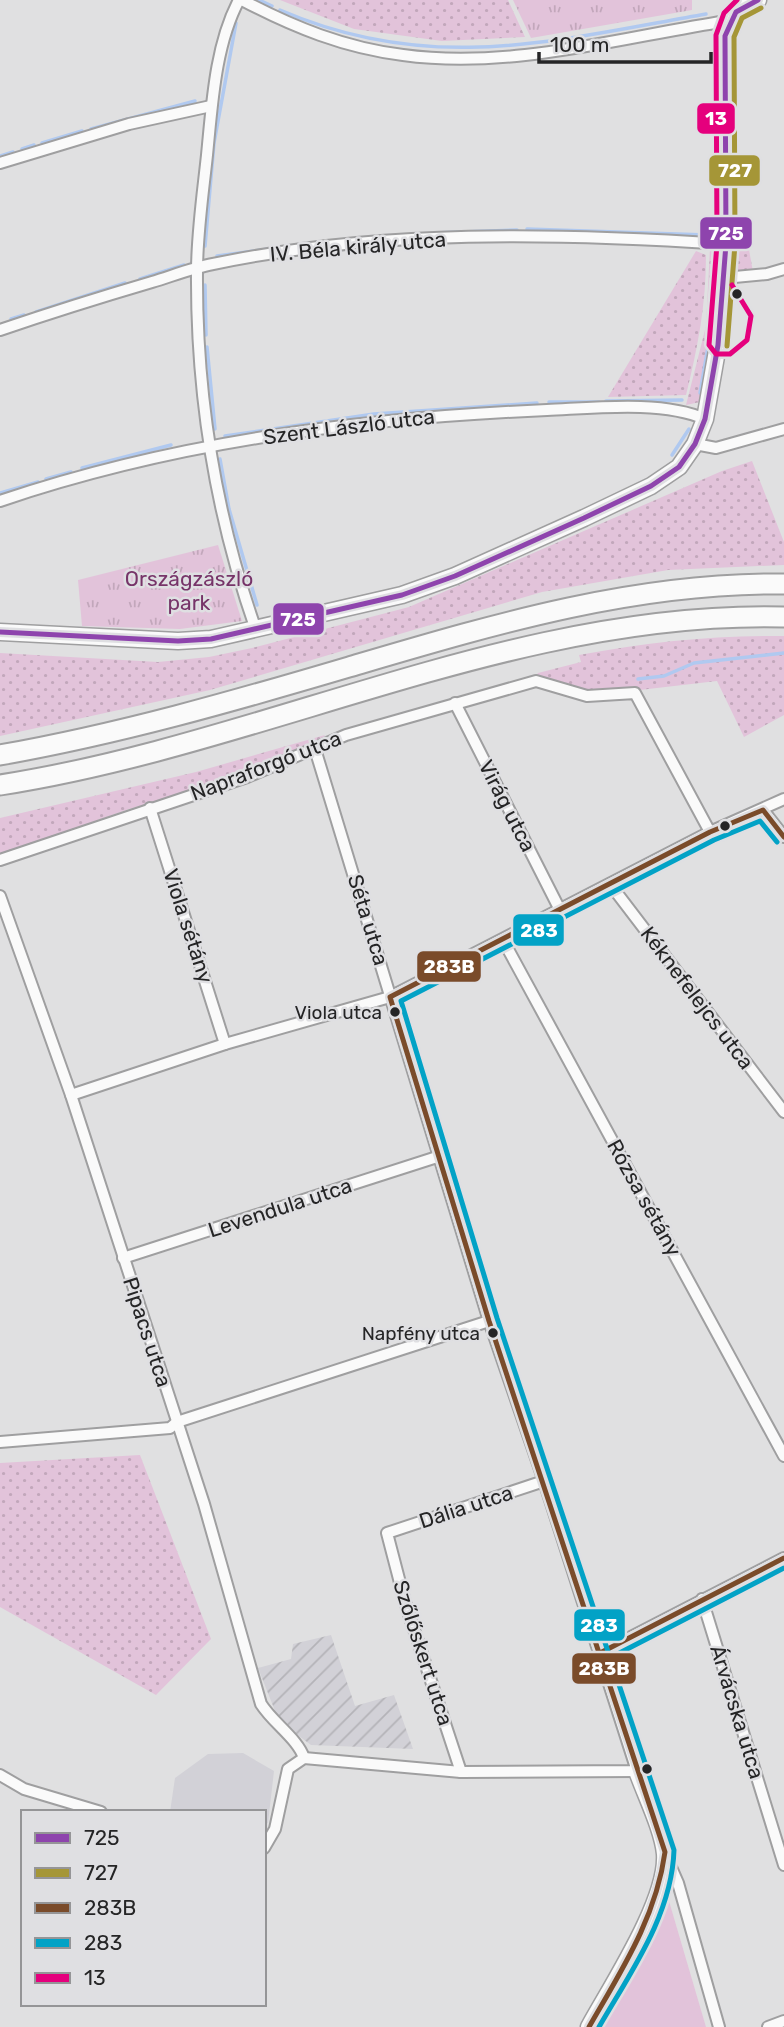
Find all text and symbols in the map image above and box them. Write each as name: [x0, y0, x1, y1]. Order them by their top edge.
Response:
scale bar: [539, 21, 710, 65]
text: 100 m: [550, 32, 609, 57]
line badge: 13: [696, 102, 736, 135]
text: 13: [705, 107, 727, 130]
line badge: 727: [708, 154, 761, 187]
text: 727: [718, 159, 752, 182]
line badge: 725: [699, 216, 753, 250]
text: 725: [708, 222, 744, 245]
street label: IV. Béla király utca: [269, 226, 447, 267]
unlabelled marker: [730, 287, 744, 301]
street label: Szent László utca: [262, 404, 436, 449]
park label: Országzászló park: [125, 566, 253, 615]
line badge: 725: [272, 602, 325, 636]
text: 725: [280, 608, 316, 631]
street label: Napraforgó utca: [187, 725, 345, 806]
street label: Virág utca: [474, 756, 541, 856]
unlabelled marker: [718, 819, 732, 833]
street label: Viola sétány: [158, 865, 219, 987]
street label: Séta utca: [343, 871, 394, 968]
line badge: 283: [512, 913, 565, 947]
text: 283: [520, 919, 558, 942]
street label: Kéknefelejcs utca: [636, 921, 759, 1074]
line badge: 283B: [416, 950, 482, 983]
text: 283B: [423, 955, 475, 978]
place label: Viola utca: [295, 1001, 382, 1024]
marker: Viola utca: [388, 1005, 402, 1019]
street label: Rózsa sétány: [602, 1135, 687, 1261]
street label: Levendula utca: [205, 1173, 355, 1243]
street label: Pipacs utca: [118, 1274, 177, 1390]
place label: Napfény utca: [362, 1322, 480, 1345]
marker: Napfény utca: [486, 1326, 500, 1340]
street label: Dália utca: [416, 1480, 516, 1533]
street label: Szőlőskert utca: [388, 1577, 459, 1729]
line badge: 283: [573, 1608, 626, 1642]
text: 283: [580, 1614, 618, 1637]
street label: Árvácska utca: [705, 1642, 770, 1782]
line badge: 283B: [571, 1652, 637, 1685]
text: 283B: [578, 1657, 630, 1680]
unlabelled marker: [640, 1762, 654, 1776]
legend: [21, 1810, 266, 2006]
text: 725: [84, 1825, 120, 1850]
text: 727: [84, 1860, 118, 1885]
text: 283B: [84, 1895, 136, 1920]
text: 283: [84, 1930, 122, 1955]
text: 13: [84, 1965, 106, 1990]

